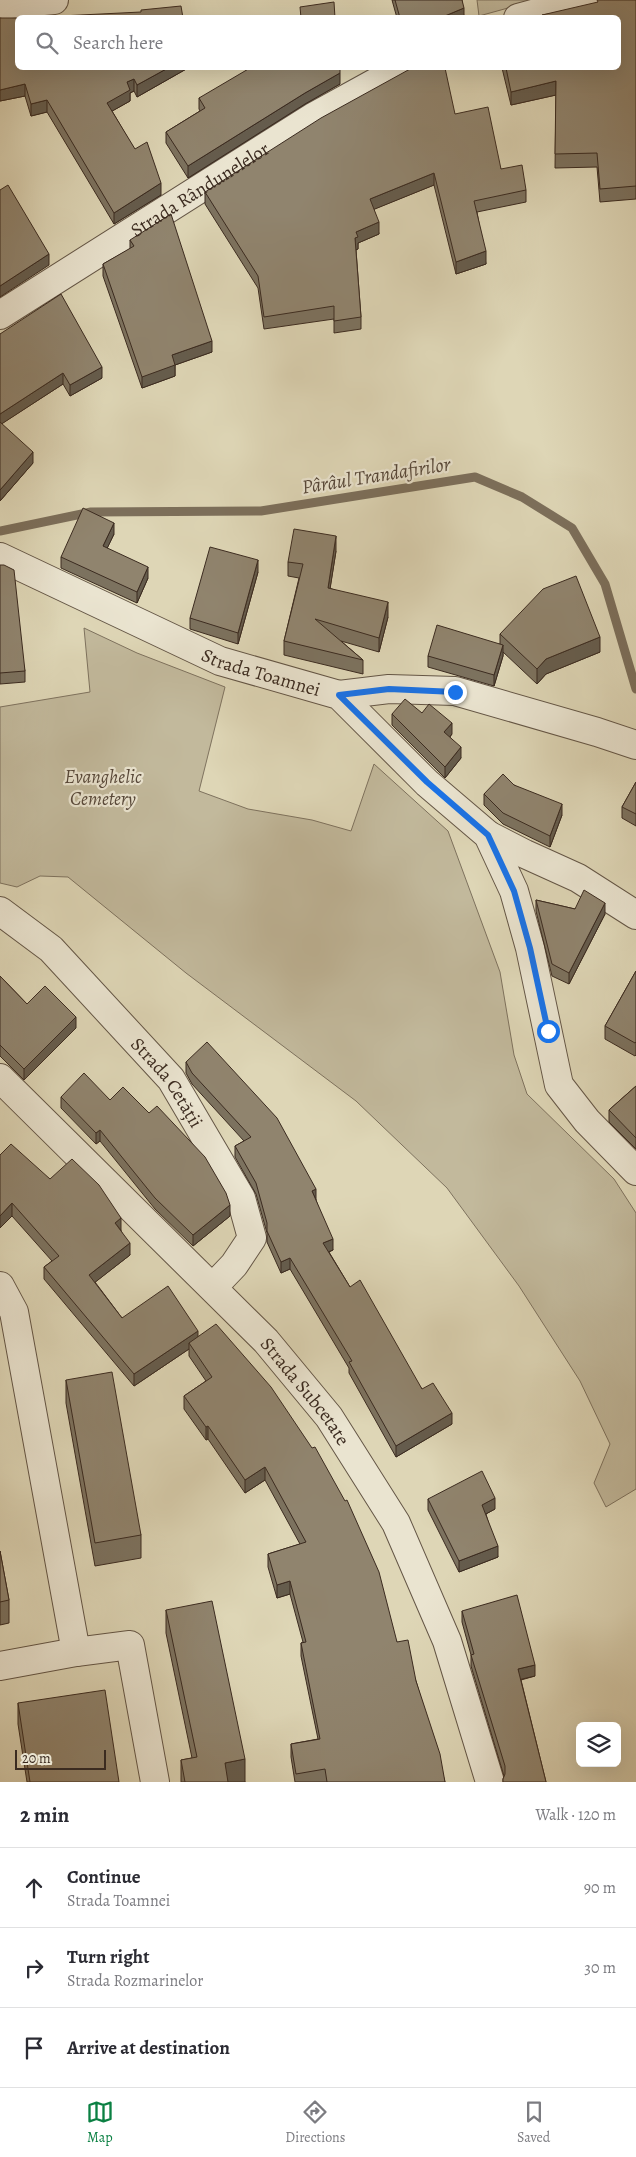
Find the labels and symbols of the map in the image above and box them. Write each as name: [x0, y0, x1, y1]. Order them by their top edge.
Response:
street label: Strada Rândunelelor: [126, 136, 274, 243]
water label: Pârâul Trandafirilor: [300, 450, 453, 501]
street label: Strada Toamnei: [197, 642, 323, 703]
route end: [444, 681, 467, 704]
park label: Evanghelic Cemetery: [65, 764, 142, 812]
route start: [537, 1020, 560, 1043]
street label: Strada Cetății: [125, 1032, 209, 1133]
street label: Strada Subcetate: [254, 1332, 356, 1451]
scale bar: [15, 1747, 106, 1770]

